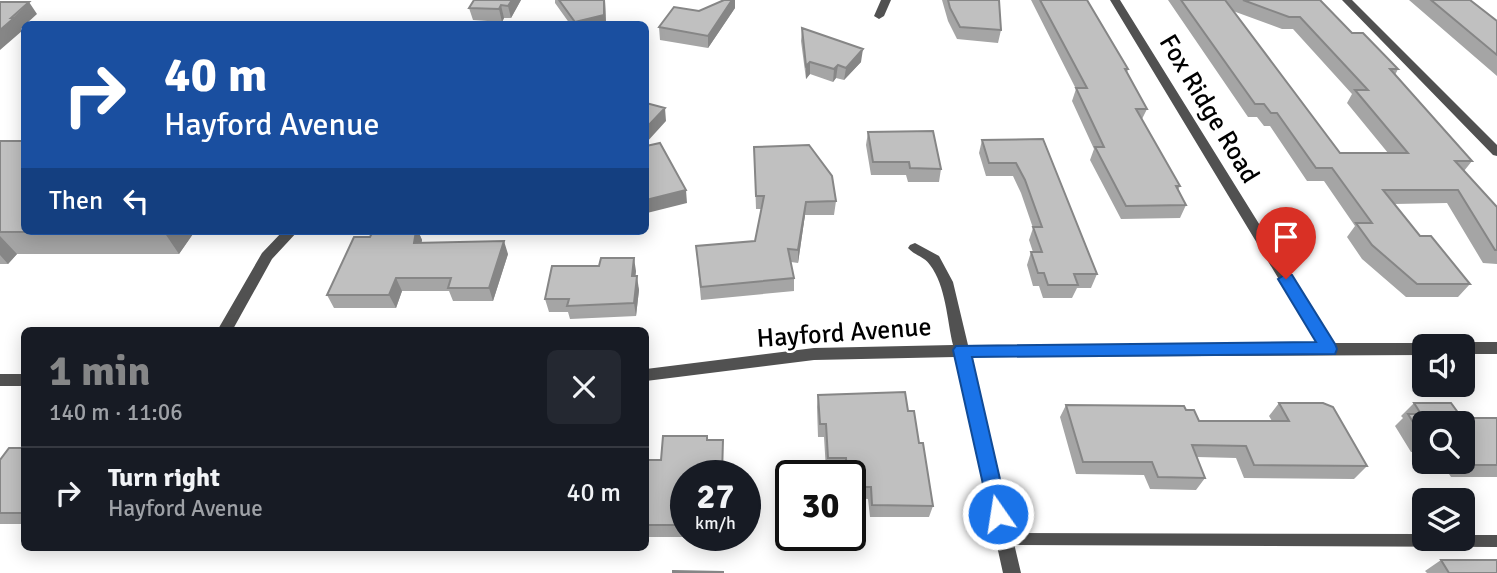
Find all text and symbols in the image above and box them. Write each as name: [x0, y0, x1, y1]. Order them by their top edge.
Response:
street label: Fox Ridge Road: [1152, 29, 1266, 189]
text: 40 m: [164, 45, 267, 105]
icon: right: [49, 49, 140, 140]
text: Hayford Avenue: [164, 105, 379, 144]
icon: left: [117, 182, 155, 220]
text: Then: [49, 185, 103, 217]
pin: [1256, 207, 1316, 279]
icon: arrive: [1267, 218, 1305, 256]
street label: Hayford Avenue: [756, 311, 932, 355]
map controls: [1412, 334, 1475, 551]
button: sound: [1412, 334, 1475, 397]
text: 1 min: [49, 346, 150, 397]
button: close: [547, 350, 621, 424]
text: 140 m · 11:06: [49, 398, 183, 427]
button: search: [1412, 411, 1475, 474]
speed limit sign: 30: [775, 460, 866, 551]
text: Turn right: [108, 462, 220, 494]
icon: right: [49, 474, 87, 512]
text: 27: [697, 475, 734, 518]
text: 40 m: [566, 477, 621, 509]
position arrow: [961, 477, 1035, 551]
button: layers: [1412, 488, 1475, 551]
text: Hayford Avenue: [108, 494, 263, 523]
text: km/h: [695, 512, 736, 534]

